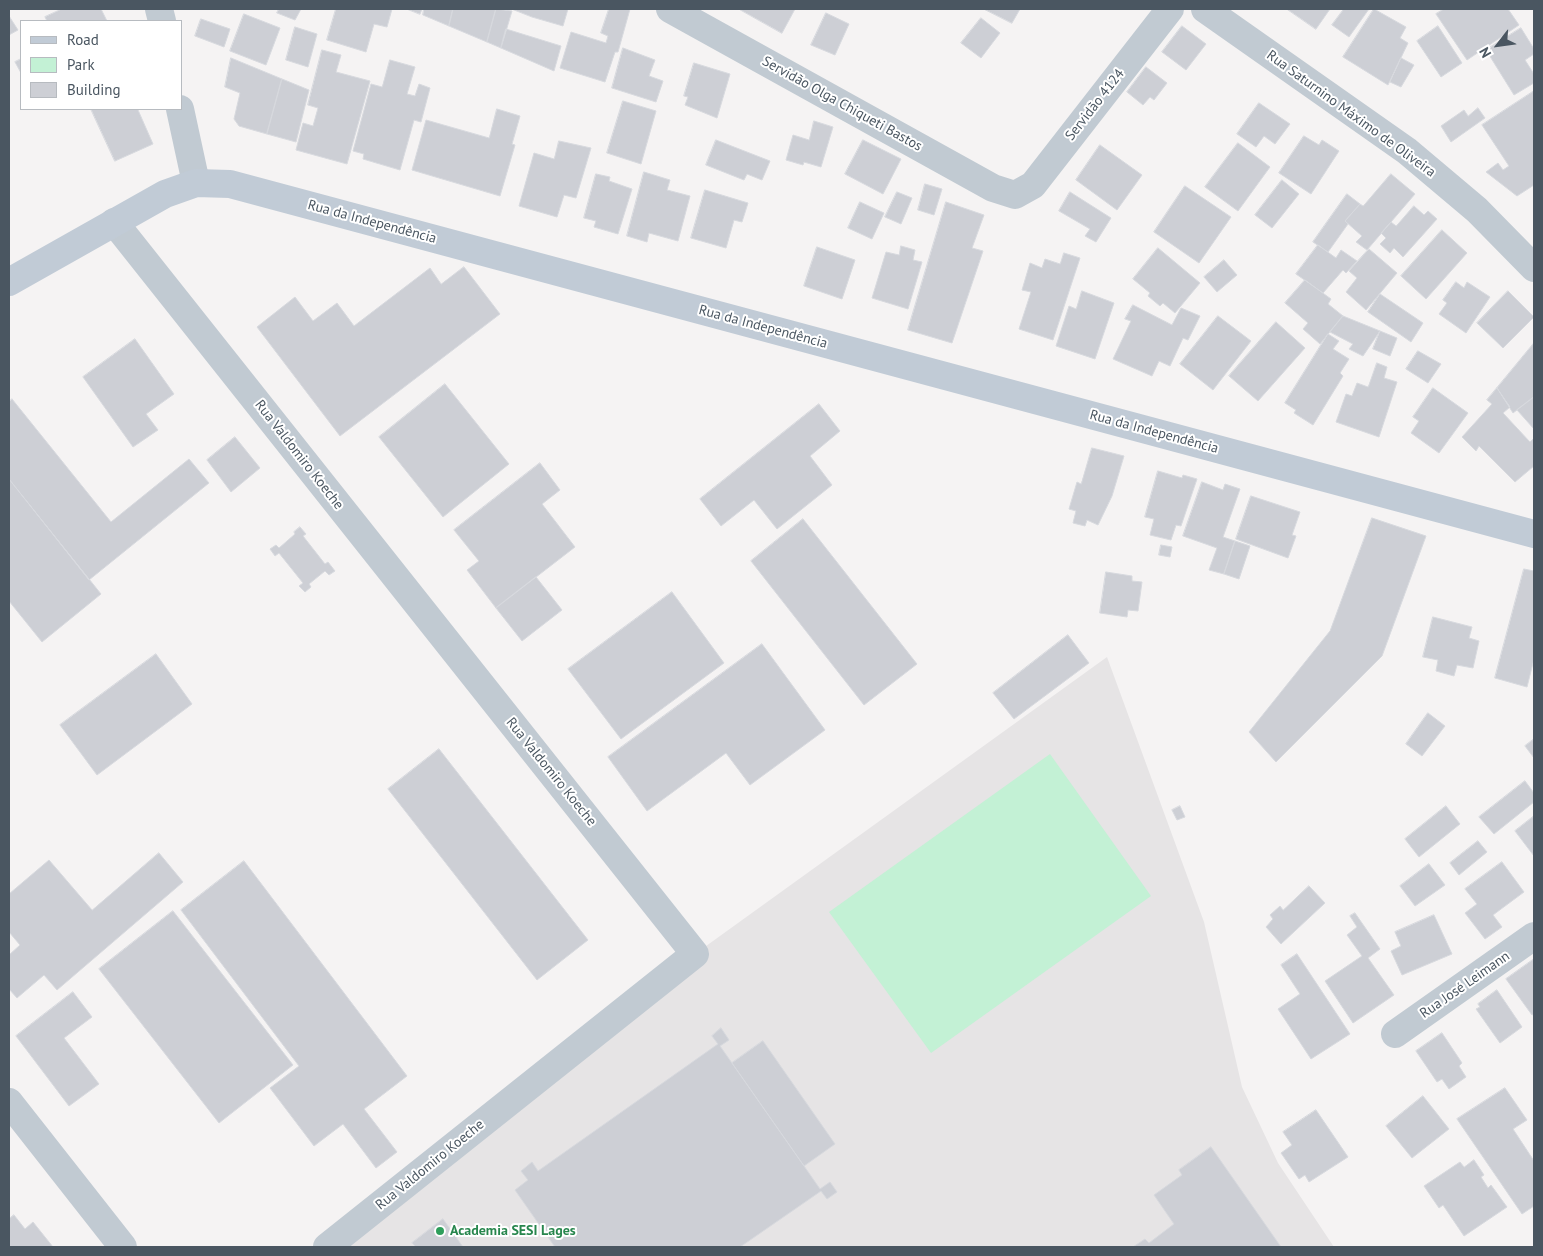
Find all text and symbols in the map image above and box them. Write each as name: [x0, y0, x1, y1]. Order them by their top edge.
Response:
legend: [20, 20, 182, 110]
north arrow: [1473, 20, 1523, 70]
text: Road: [67, 30, 99, 49]
text: N: [1475, 44, 1495, 61]
street label: Rua Saturnino Máximo de Oliveira: [1263, 47, 1439, 181]
street label: Servidão Olga Chiqueti Bastos: [759, 53, 925, 155]
text: Park: [67, 55, 95, 74]
street label: Servidão 4124: [1062, 66, 1128, 144]
text: Building: [67, 80, 121, 99]
street label: Rua da Independência: [306, 197, 438, 247]
street label: Rua da Independência: [697, 302, 829, 352]
street label: Rua Valdomiro Koeche: [251, 397, 347, 513]
street label: Rua da Independência: [1088, 407, 1220, 457]
street label: Rua Valdomiro Koeche: [502, 715, 600, 829]
street label: Rua José Leimann: [1417, 948, 1513, 1022]
street label: Rua Valdomiro Koeche: [373, 1116, 487, 1214]
place label: Academia SESI Lages: [450, 1223, 576, 1239]
marker: Academia SESI Lages: [434, 1225, 446, 1237]

